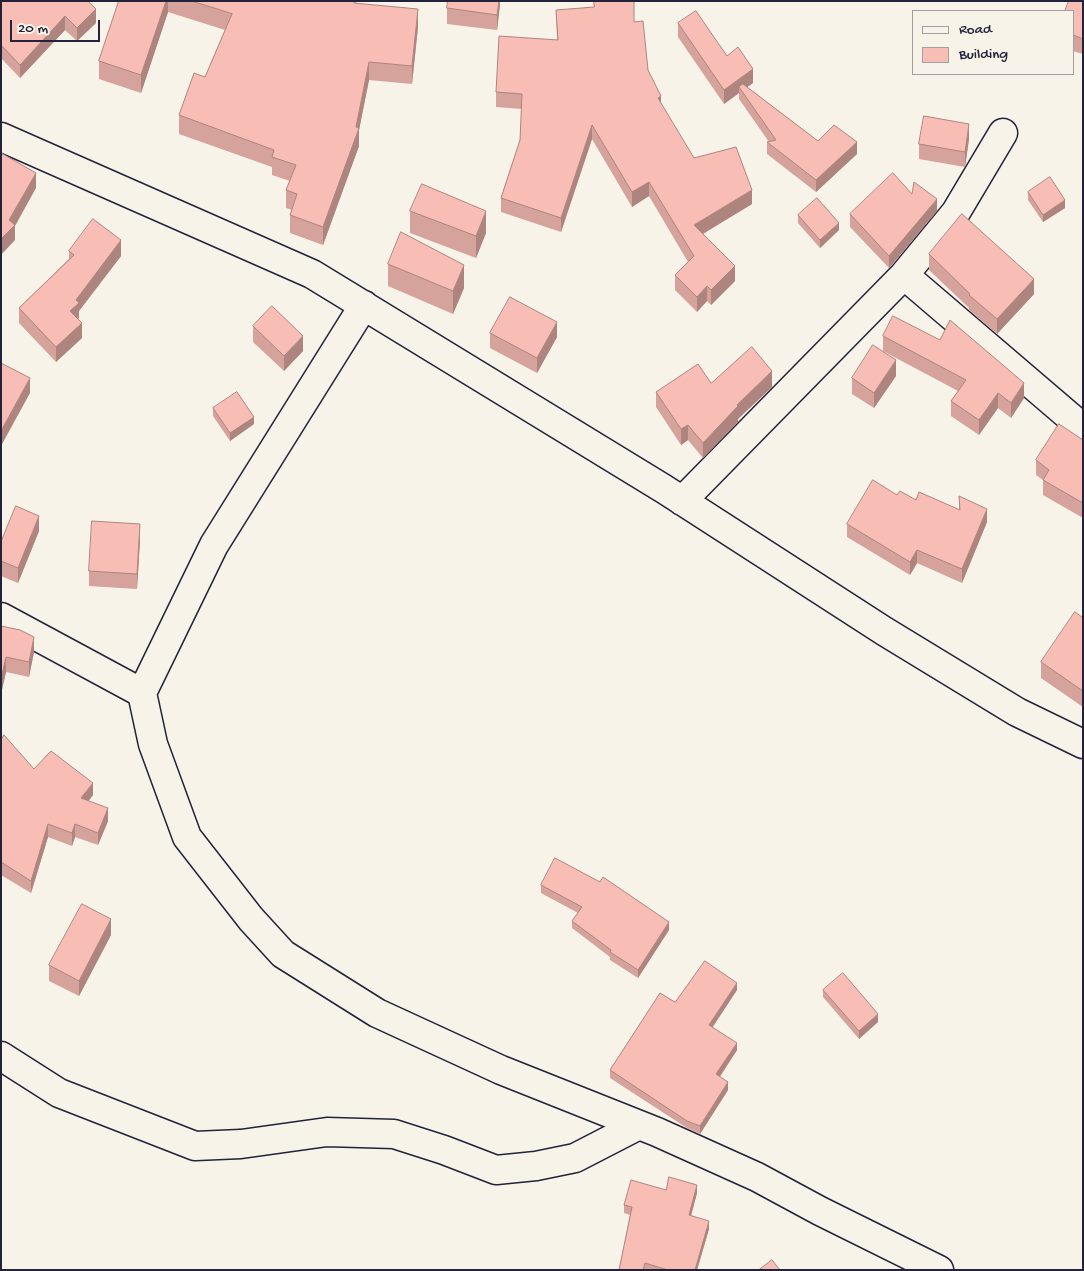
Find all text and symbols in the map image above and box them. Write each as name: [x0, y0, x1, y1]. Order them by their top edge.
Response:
scale bar: [12, 10, 102, 42]
legend: [912, 10, 1074, 75]
text: 20 m: [18, 20, 48, 38]
text: Road: [959, 21, 992, 39]
text: Building: [959, 46, 1008, 64]

